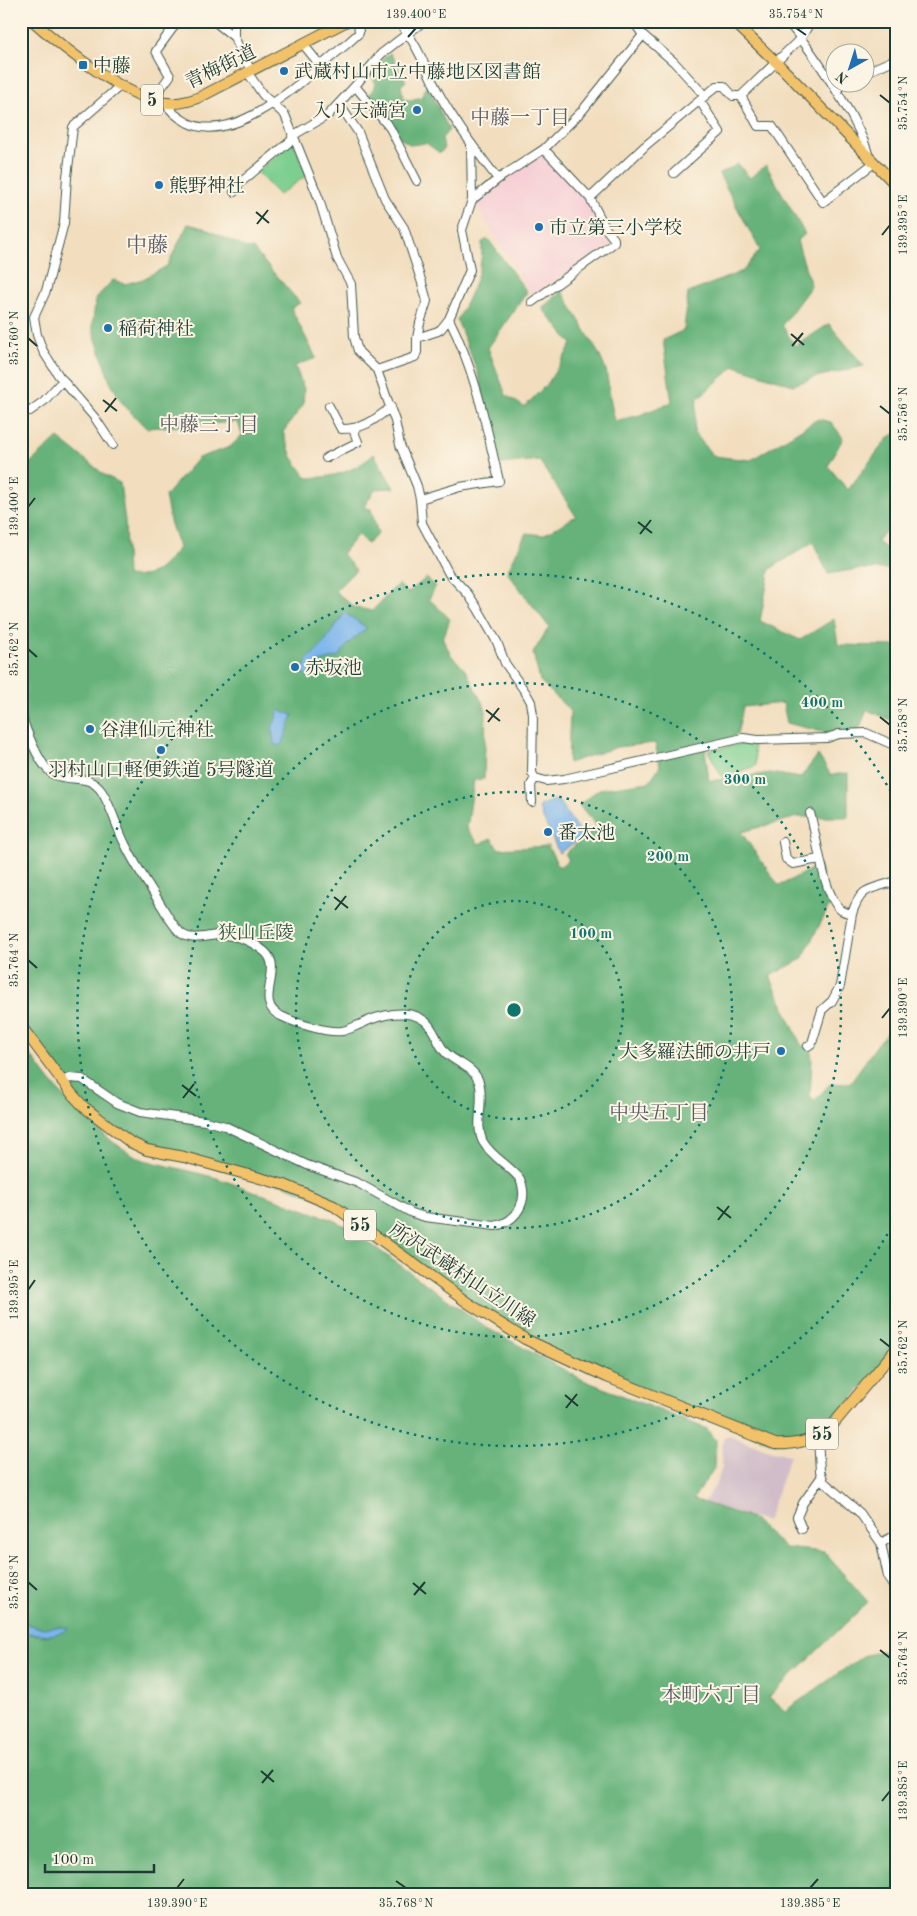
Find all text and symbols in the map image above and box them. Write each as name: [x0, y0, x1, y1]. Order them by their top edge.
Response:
text: 35.754°N: [769, 8, 823, 21]
text: 139.400°E: [386, 9, 446, 21]
street label: 青梅街道: [182, 41, 259, 93]
north arrow: [824, 42, 874, 92]
place label: 中藤: [93, 56, 131, 77]
marker: 中藤: [77, 59, 89, 71]
place label: 武蔵村山市立中藤地区図書館: [294, 62, 541, 83]
marker: 武蔵村山市立中藤地区図書館: [278, 65, 290, 77]
text: N: [834, 68, 851, 86]
text: 35.754°N: [897, 76, 910, 130]
road number: 5: [141, 84, 163, 116]
place label: 入リ天満宮: [312, 101, 407, 122]
marker: 入リ天満宮: [411, 104, 423, 116]
district label: 中藤一丁目: [470, 107, 570, 129]
place label: 熊野神社: [169, 176, 245, 197]
marker: 熊野神社: [153, 179, 165, 191]
text: 139.395°E: [897, 195, 910, 255]
place label: 市立第三小学校: [549, 218, 682, 239]
marker: 市立第三小学校: [533, 221, 545, 233]
district label: 中藤: [126, 234, 168, 257]
text: 35.760°N: [8, 311, 21, 365]
place label: 稲荷神社: [118, 319, 194, 340]
marker: 稲荷神社: [102, 322, 114, 334]
text: 35.756°N: [897, 387, 910, 441]
district label: 中藤三丁目: [159, 414, 259, 436]
text: 139.400°E: [9, 477, 21, 537]
text: 35.762°N: [8, 622, 21, 676]
place label: 赤坂池: [305, 658, 362, 679]
marker: 赤坂池: [289, 661, 301, 673]
text: 400 m: [801, 696, 843, 711]
text: 35.758°N: [897, 698, 910, 752]
place label: 谷津仙元神社: [100, 720, 214, 741]
marker: 谷津仙元神社: [84, 723, 96, 735]
marker: 羽村山口軽便鉄道 5号隧道: [155, 744, 167, 756]
place label: 羽村山口軽便鉄道 5号隧道: [48, 759, 274, 781]
text: 300 m: [724, 773, 766, 788]
place label: 番太池: [558, 823, 615, 844]
marker: 番太池: [542, 826, 554, 838]
text: 200 m: [647, 850, 689, 865]
park label: 狭山丘陵: [218, 923, 294, 944]
text: 100 m: [570, 927, 612, 942]
text: 35.764°N: [8, 933, 21, 987]
text: 139.390°E: [898, 978, 910, 1038]
centre of rings: [505, 1001, 523, 1019]
place label: 大多羅法師の井戸: [619, 1041, 771, 1063]
marker: 大多羅法師の井戸: [775, 1045, 787, 1057]
district label: 中央五丁目: [609, 1102, 709, 1124]
road number: 55: [344, 1210, 376, 1240]
street label: 所沢武蔵村山立川線: [385, 1218, 539, 1332]
text: 139.395°E: [8, 1260, 21, 1320]
text: 35.762°N: [897, 1320, 910, 1374]
road number: 55: [806, 1418, 838, 1450]
text: 35.768°N: [8, 1555, 21, 1609]
text: 35.764°N: [897, 1631, 910, 1685]
district label: 本町六丁目: [661, 1684, 761, 1706]
text: 139.385°E: [897, 1761, 910, 1821]
scale bar: [45, 1841, 154, 1873]
text: 100 m: [52, 1853, 94, 1868]
text: 35.768°N: [379, 1897, 433, 1910]
text: 139.385°E: [780, 1897, 840, 1910]
text: 139.390°E: [147, 1898, 207, 1910]

